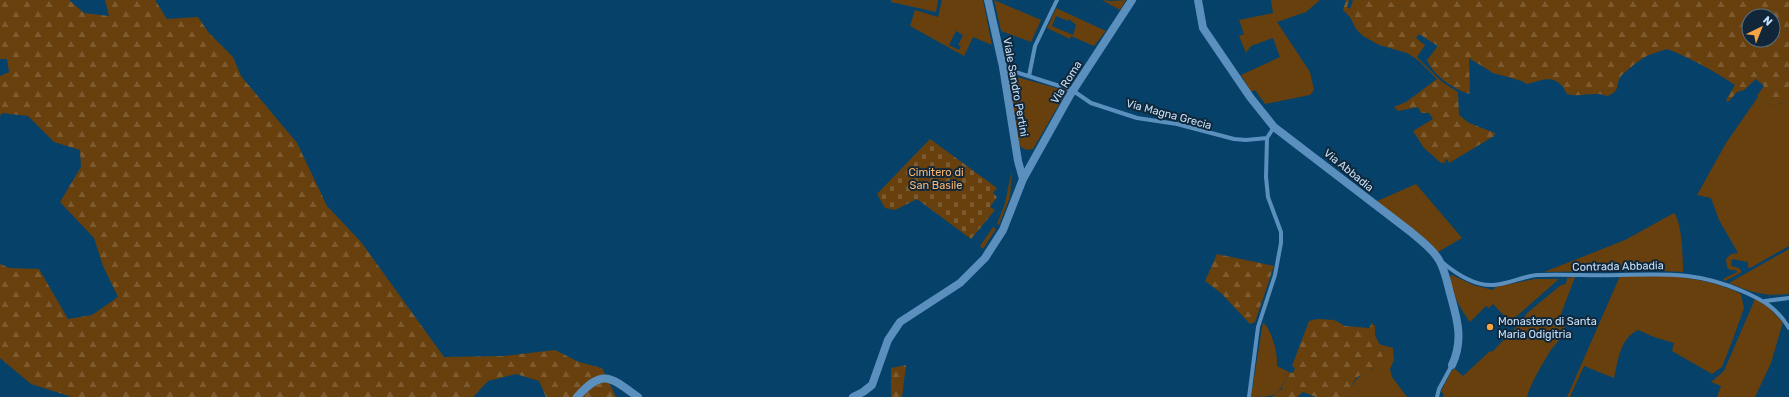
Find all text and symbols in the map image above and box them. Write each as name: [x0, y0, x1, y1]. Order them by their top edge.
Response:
north arrow: [1741, 8, 1781, 48]
text: N: [1760, 14, 1775, 29]
street label: Viale Sandro Pertini: [1000, 37, 1031, 138]
street label: Via Roma: [1048, 59, 1085, 106]
street label: Via Magna Grecia: [1125, 97, 1213, 132]
street label: Via Abbadia: [1321, 146, 1376, 194]
park label: Cimitero di San Basile: [908, 166, 964, 192]
street label: Contrada Abbadia: [1572, 259, 1664, 274]
place label: Monastero di Santa Maria Odigitria: [1498, 315, 1597, 341]
marker: Monastero di Santa Maria Odigitria: [1485, 322, 1495, 332]

